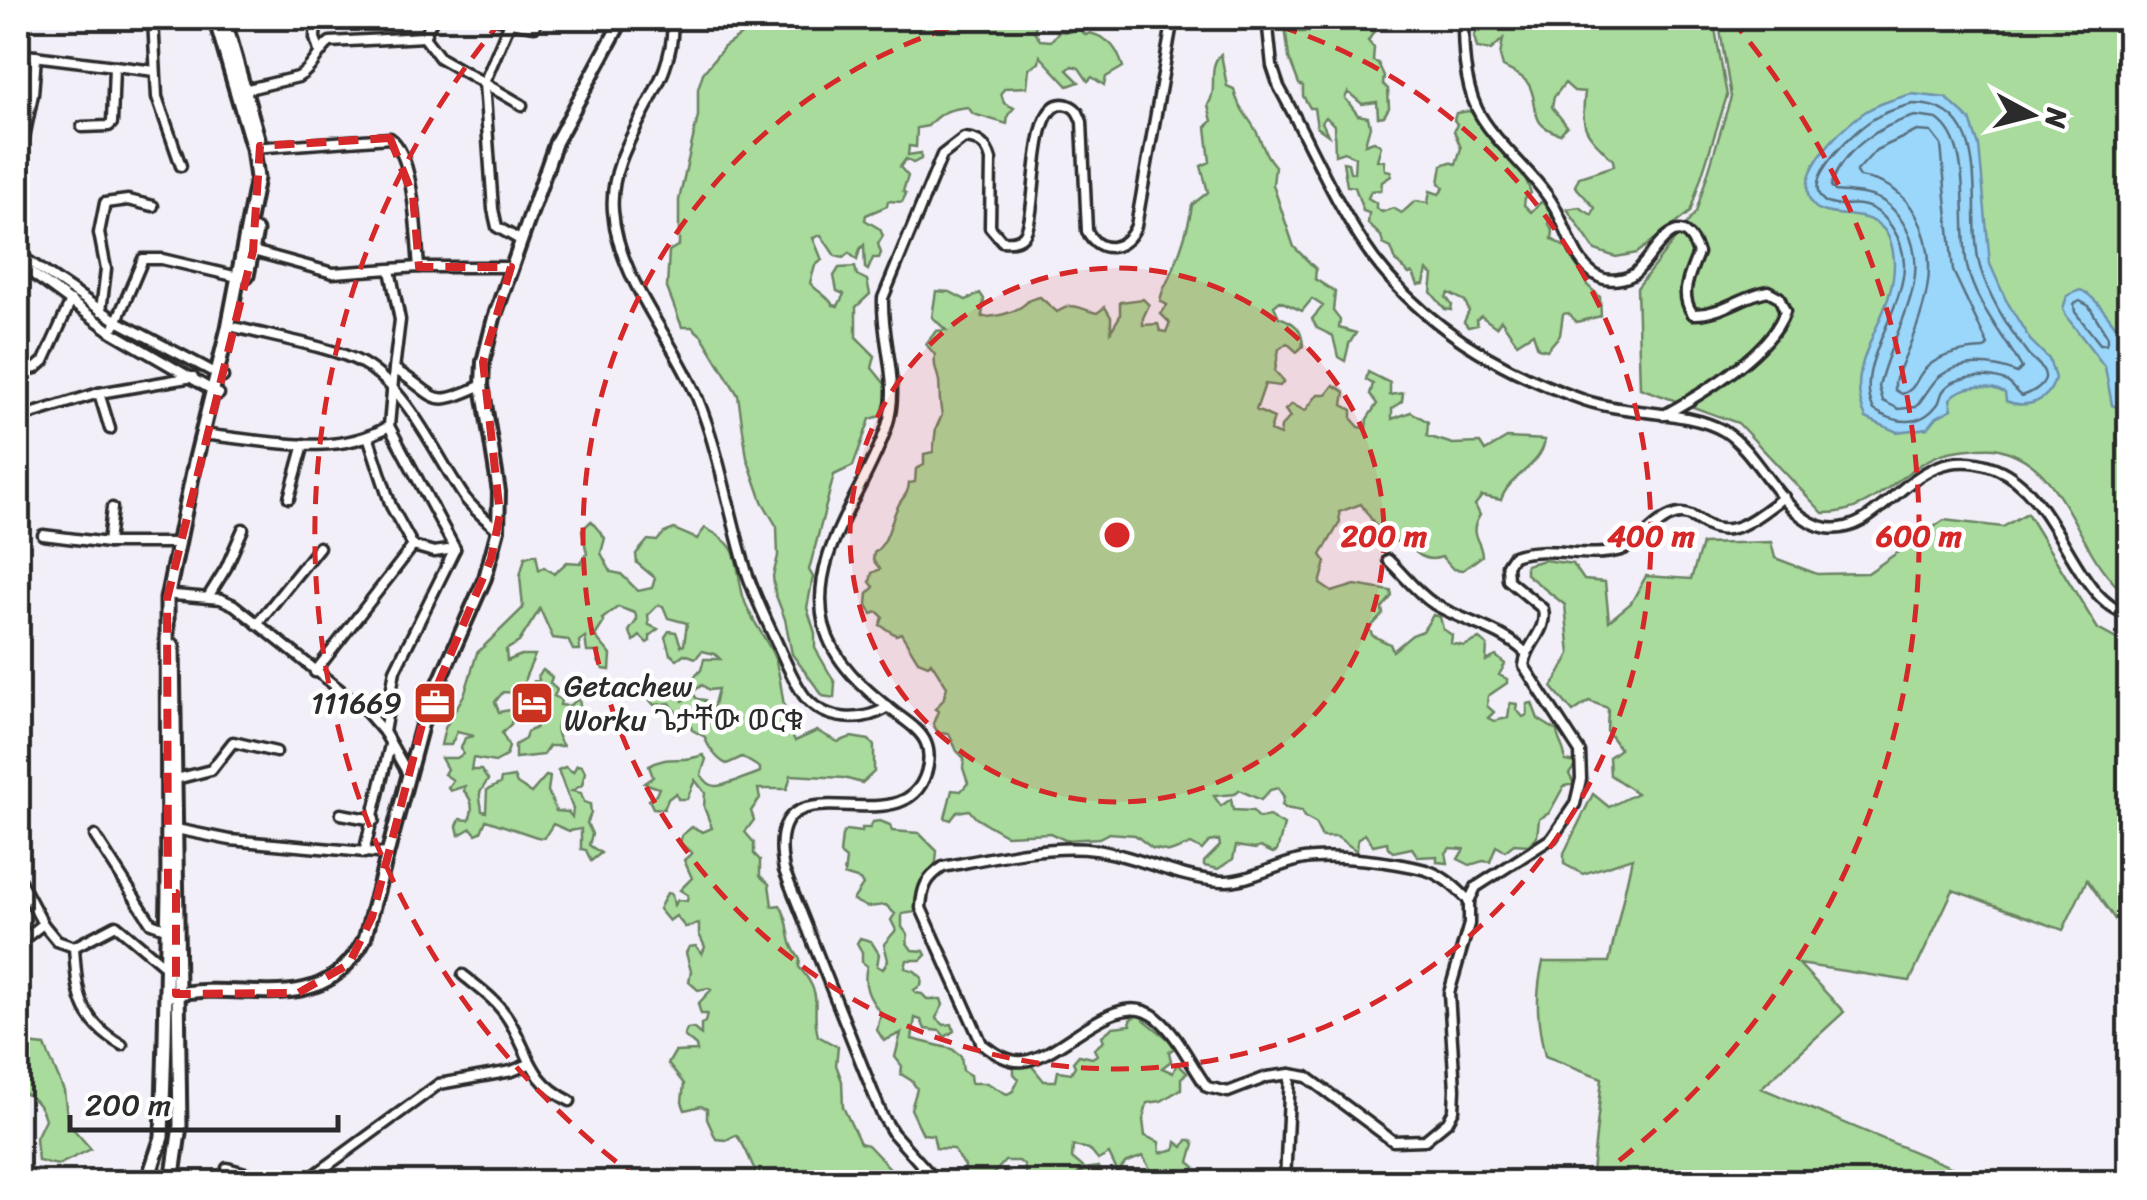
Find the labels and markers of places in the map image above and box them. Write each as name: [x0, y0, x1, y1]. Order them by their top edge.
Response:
centre of rings: [1099, 517, 1135, 553]
place label: Getachew Worku ጌታቸው ወርቁ: [564, 659, 804, 747]
place label: 111669: [311, 676, 402, 730]
office icon: 111669: [412, 680, 458, 726]
hotel icon: Getachew Worku ጌታቸው ወርቁ: [509, 680, 555, 726]

